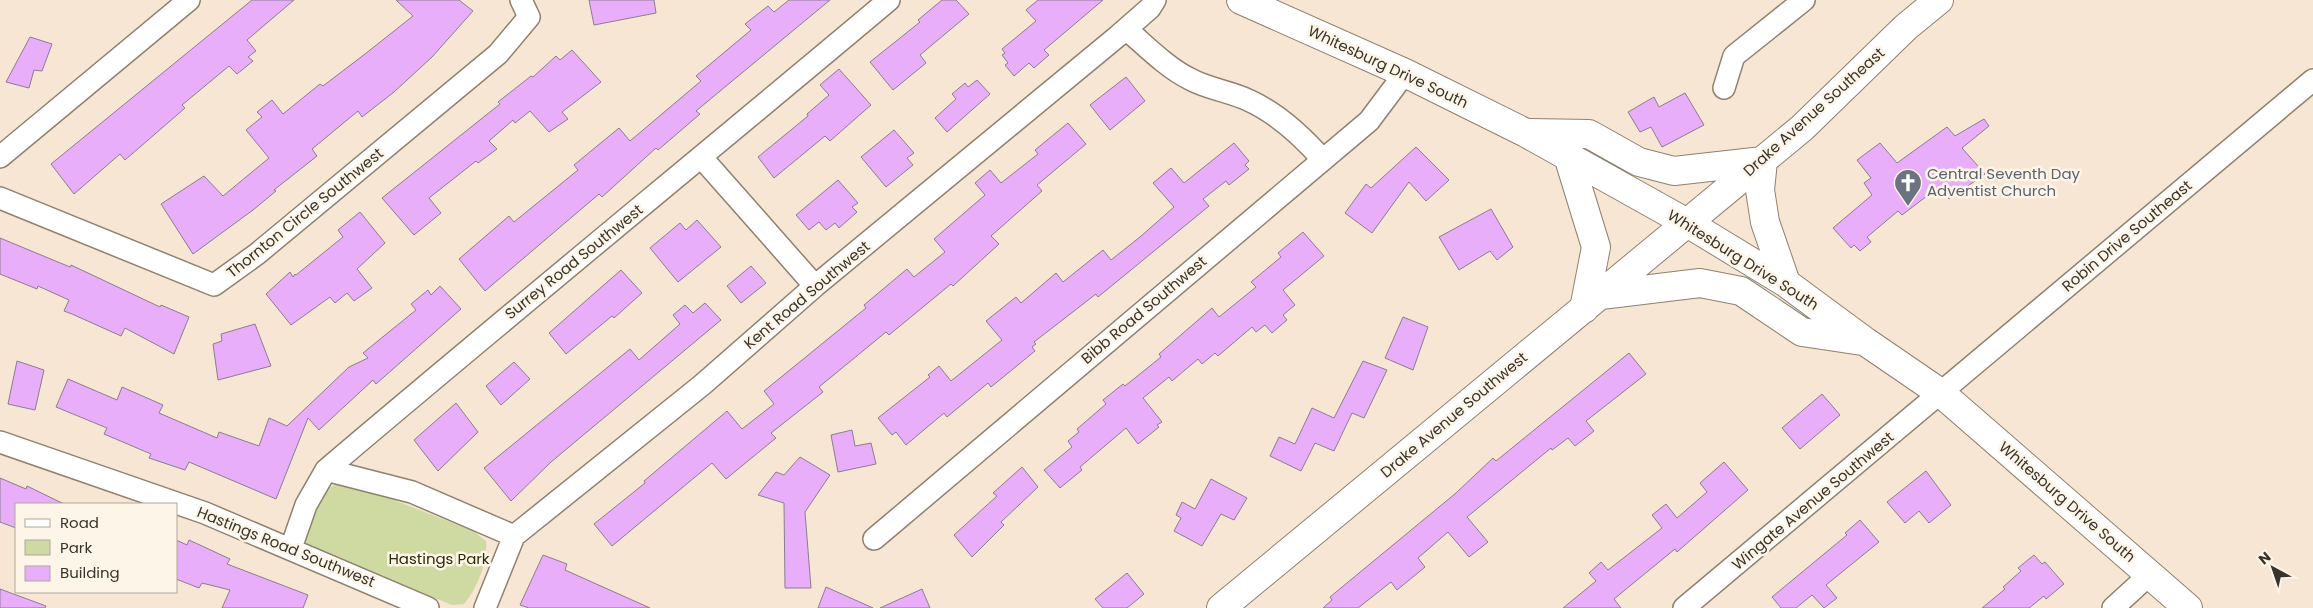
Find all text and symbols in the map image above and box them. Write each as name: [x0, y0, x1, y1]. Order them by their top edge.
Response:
street label: Whitesburg Drive South: [1305, 20, 1472, 113]
street label: Drake Avenue Southeast: [1738, 42, 1889, 181]
street label: Thornton Circle Southwest: [222, 143, 387, 282]
place label: Central Seventh Day Adventist Church: [1927, 163, 2081, 201]
church icon: Central Seventh Day Adventist Church: [1893, 168, 1923, 207]
street label: Robin Drive Southeast: [2057, 175, 2196, 296]
street label: Surrey Road Southwest: [500, 199, 647, 324]
street label: Whitesburg Drive South: [1664, 204, 1823, 315]
street label: Kent Road Southwest: [739, 236, 874, 354]
street label: Bibb Road Southwest: [1076, 251, 1211, 368]
street label: Drake Avenue Southwest: [1376, 347, 1532, 482]
street label: Wingate Avenue Southwest: [1727, 427, 1898, 575]
street label: Whitesburg Drive South: [1995, 436, 2140, 567]
street label: Hastings Road Southwest: [194, 501, 378, 592]
legend: [15, 503, 178, 593]
text: Road: [60, 512, 99, 533]
text: Park: [60, 537, 92, 558]
north arrow: [2248, 543, 2298, 593]
text: N: [2254, 547, 2275, 569]
park label: Hastings Park: [388, 548, 490, 569]
text: Building: [60, 562, 120, 583]

